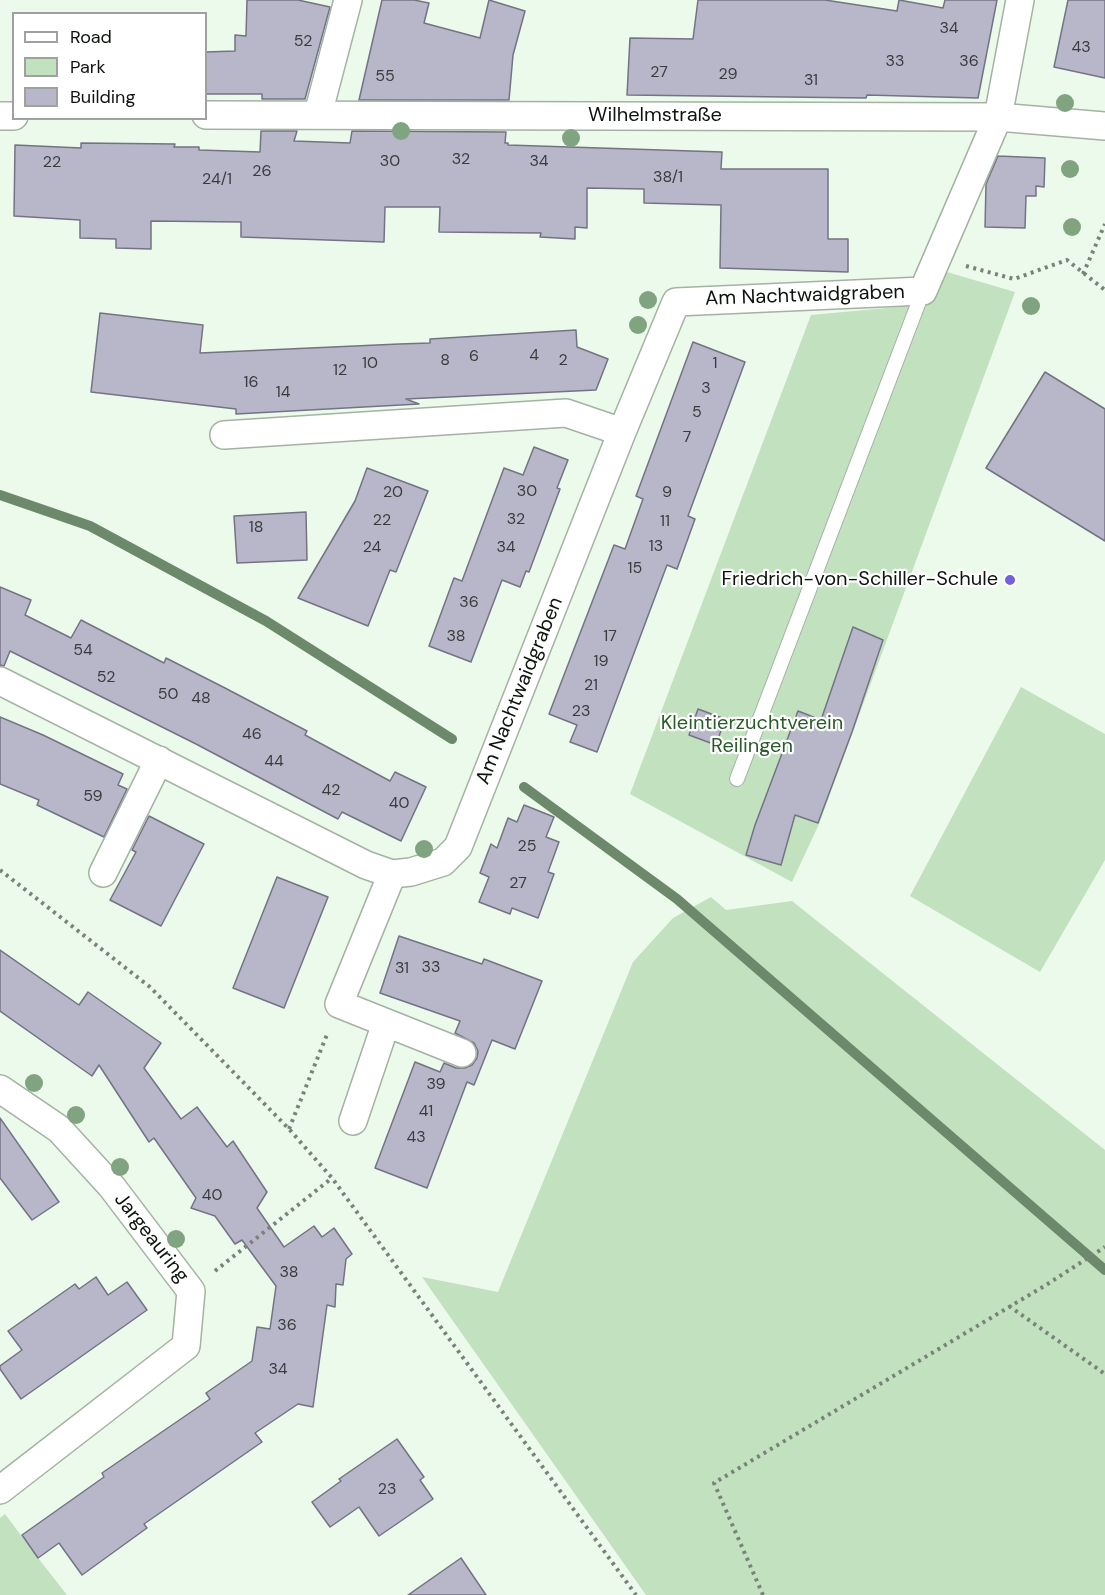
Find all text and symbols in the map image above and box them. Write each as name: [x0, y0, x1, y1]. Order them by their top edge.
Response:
legend: [12, 12, 207, 120]
house number: 34: [939, 19, 959, 39]
text: Road: [70, 25, 112, 49]
house number: 52: [294, 32, 312, 52]
house number: 43: [1071, 38, 1091, 58]
house number: 33: [886, 52, 904, 72]
house number: 36: [959, 52, 979, 72]
text: Park: [70, 55, 106, 79]
house number: 27: [650, 63, 668, 83]
house number: 29: [718, 65, 738, 85]
house number: 55: [375, 67, 395, 87]
house number: 31: [804, 71, 818, 91]
text: Building: [70, 85, 135, 109]
street label: Wilhelmstraße: [588, 104, 722, 128]
house number: 32: [452, 150, 470, 170]
house number: 30: [380, 152, 400, 172]
house number: 34: [529, 152, 549, 172]
house number: 22: [43, 153, 61, 173]
house number: 26: [252, 162, 272, 182]
house number: 38/1: [653, 168, 683, 188]
house number: 24/1: [202, 170, 232, 190]
street label: Am Nachtwaidgraben: [705, 281, 905, 311]
house number: 4: [529, 346, 539, 366]
house number: 6: [469, 347, 479, 367]
house number: 8: [440, 351, 450, 371]
house number: 2: [558, 351, 568, 371]
house number: 10: [362, 354, 378, 374]
house number: 1: [713, 354, 717, 374]
house number: 12: [333, 361, 347, 381]
house number: 16: [243, 373, 259, 393]
house number: 3: [701, 379, 711, 399]
house number: 14: [276, 383, 290, 403]
house number: 5: [692, 403, 702, 423]
house number: 7: [683, 428, 691, 448]
house number: 30: [517, 482, 537, 502]
house number: 20: [383, 483, 403, 503]
house number: 9: [662, 483, 672, 503]
house number: 32: [507, 510, 525, 530]
house number: 22: [373, 511, 391, 531]
house number: 11: [660, 512, 670, 532]
house number: 18: [249, 518, 263, 538]
house number: 13: [649, 537, 663, 557]
house number: 24: [363, 538, 381, 558]
house number: 34: [496, 538, 516, 558]
house number: 15: [628, 559, 642, 579]
place label: Friedrich-von-Schiller-Schule: [721, 568, 998, 592]
marker: Friedrich-von-Schiller-Schule: [1003, 573, 1017, 587]
house number: 36: [459, 593, 479, 613]
street label: Am Nachtwaidgraben: [471, 594, 569, 788]
house number: 38: [446, 627, 466, 647]
house number: 17: [603, 627, 617, 647]
house number: 54: [73, 641, 93, 661]
house number: 19: [593, 652, 609, 672]
house number: 52: [97, 668, 115, 688]
house number: 21: [584, 676, 598, 696]
house number: 50: [158, 685, 178, 705]
house number: 48: [191, 689, 211, 709]
house number: 23: [572, 702, 590, 722]
park label: Kleintierzuchtverein Reilingen: [661, 712, 843, 759]
house number: 46: [242, 725, 262, 745]
house number: 44: [264, 752, 284, 772]
house number: 42: [322, 781, 340, 801]
house number: 59: [83, 787, 103, 807]
house number: 40: [389, 794, 409, 814]
house number: 25: [518, 837, 536, 857]
house number: 27: [509, 874, 527, 894]
house number: 33: [422, 958, 440, 978]
house number: 31: [395, 959, 409, 979]
house number: 39: [426, 1075, 446, 1095]
house number: 41: [419, 1102, 433, 1122]
house number: 43: [406, 1128, 426, 1148]
house number: 40: [202, 1186, 222, 1206]
street label: Jargeauring: [108, 1188, 194, 1288]
house number: 38: [279, 1263, 299, 1283]
house number: 36: [277, 1316, 297, 1336]
house number: 34: [268, 1360, 288, 1380]
house number: 23: [378, 1480, 396, 1500]

